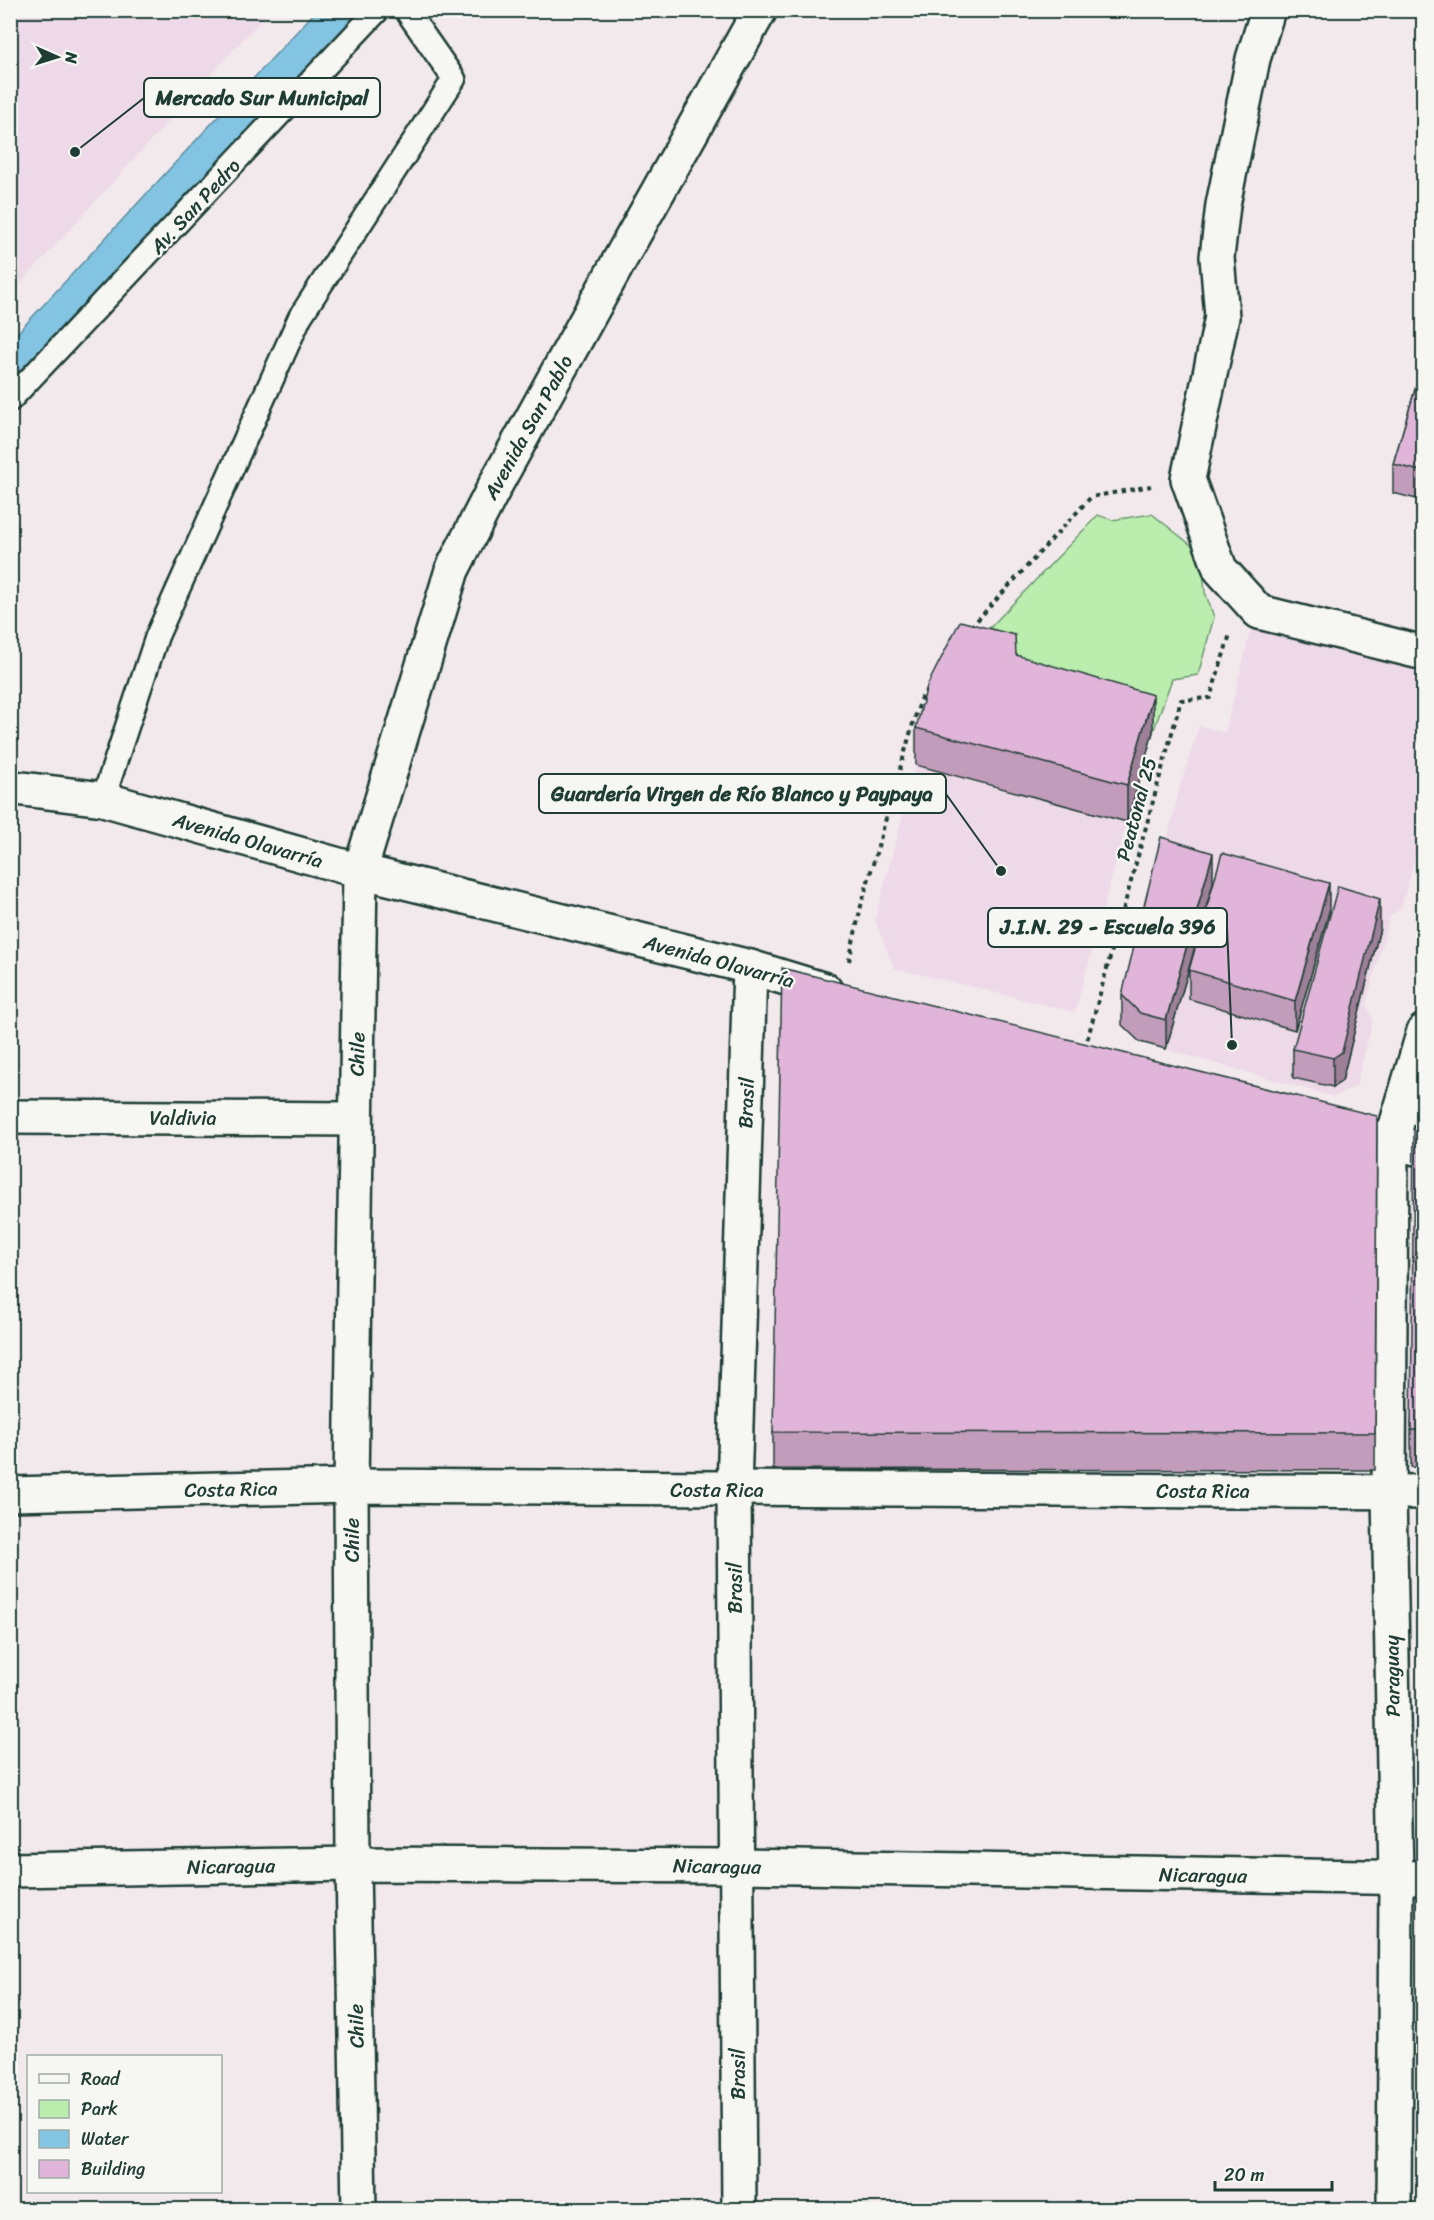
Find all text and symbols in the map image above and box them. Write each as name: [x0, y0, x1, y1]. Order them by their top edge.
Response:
north arrow: [27, 27, 87, 87]
text: N: [57, 50, 86, 65]
callout: Mercado Sur Municipal: [144, 78, 380, 117]
text: Mercado Sur Municipal: [154, 79, 370, 117]
street label: Av. San Pedro: [141, 150, 250, 263]
street label: Avenida San Pablo: [474, 348, 583, 507]
street label: Peatonal 25: [1106, 753, 1167, 865]
callout: Guardería Virgen de Río Blanco y Paypaya: [539, 774, 946, 813]
text: Guardería Virgen de Río Blanco y Paypaya: [550, 775, 933, 813]
street label: Avenida Olavarría: [168, 802, 327, 879]
callout: J.I.N. 29 - Escuela 396: [988, 908, 1227, 947]
text: J.I.N. 29 - Escuela 396: [999, 908, 1216, 946]
street label: Avenida Olavarría: [639, 924, 798, 998]
street label: Chile: [340, 1031, 375, 1077]
street label: Brasil: [728, 1076, 765, 1129]
street label: Valdivia: [149, 1101, 217, 1136]
street label: Costa Rica: [184, 1471, 278, 1508]
street label: Costa Rica: [670, 1473, 764, 1508]
street label: Costa Rica: [1156, 1474, 1250, 1509]
street label: Chile: [335, 1518, 370, 1562]
street label: Brasil: [718, 1562, 753, 1614]
street label: Paraguay: [1374, 1634, 1411, 1717]
street label: Nicaragua: [186, 1848, 277, 1885]
street label: Nicaragua: [672, 1848, 762, 1885]
street label: Nicaragua: [1158, 1857, 1248, 1894]
street label: Chile: [339, 2003, 374, 2049]
street label: Brasil: [721, 2048, 756, 2100]
legend: [27, 2055, 222, 2193]
text: Road: [81, 2063, 121, 2095]
text: Park: [81, 2093, 118, 2125]
text: Water: [81, 2123, 130, 2155]
text: Building: [81, 2153, 145, 2185]
scale bar: [1215, 2154, 1332, 2192]
text: 20 m: [1224, 2159, 1264, 2191]

